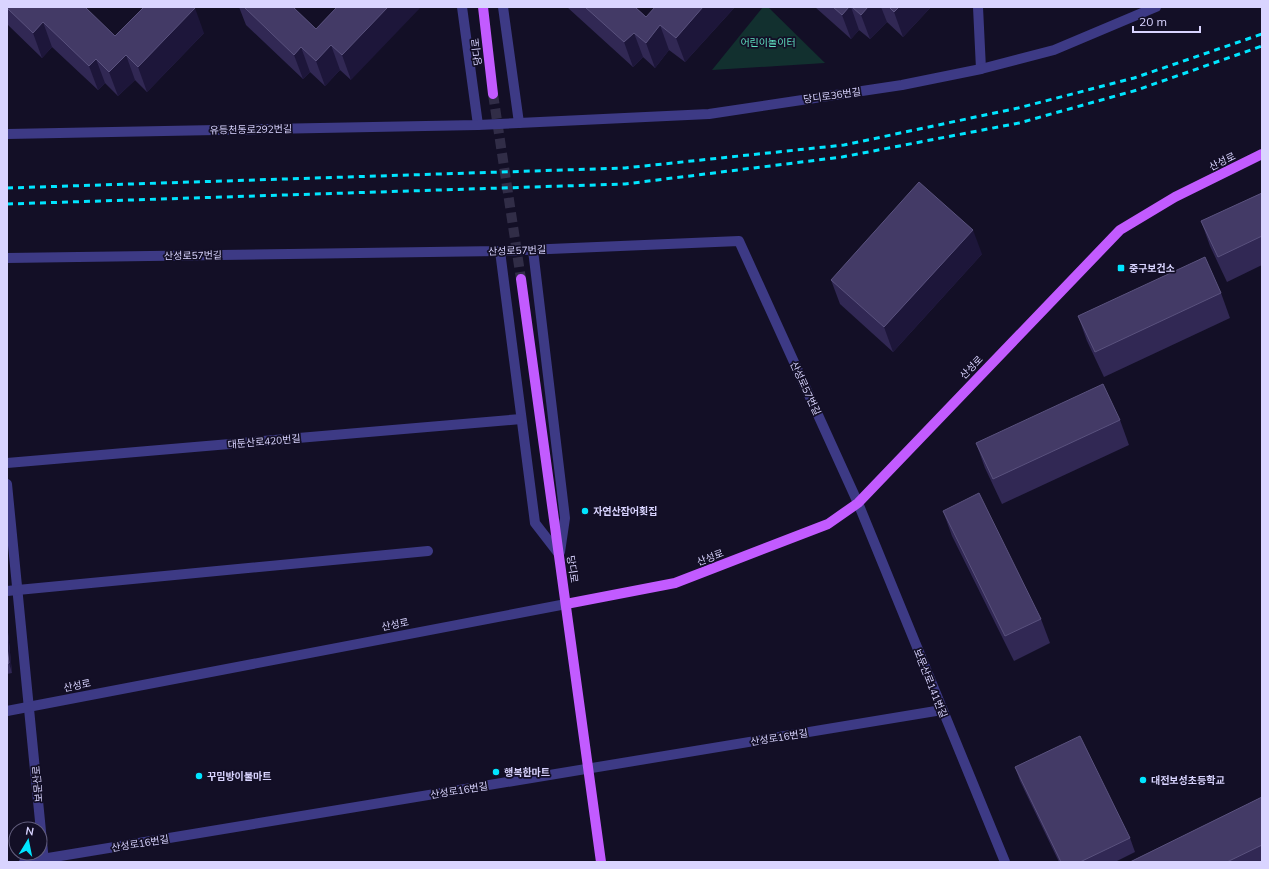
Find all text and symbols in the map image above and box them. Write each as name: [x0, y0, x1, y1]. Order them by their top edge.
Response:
scale bar: [1133, 8, 1200, 34]
text: 20 m: [1139, 14, 1167, 29]
park label: 어린이놀이터: [740, 36, 796, 49]
street label: 당디로: [469, 38, 484, 66]
street label: 당디로36번길: [802, 85, 862, 106]
street label: 유등천동로292번길: [210, 122, 292, 137]
street label: 산성로: [1207, 150, 1237, 173]
street label: 산성로57번길: [488, 243, 546, 258]
street label: 산성로57번길: [164, 248, 222, 263]
place label: 중구보건소: [1129, 262, 1175, 275]
marker: 중구보건소: [1116, 263, 1126, 273]
street label: 산성로: [957, 353, 986, 382]
street label: 산성로57번길: [787, 359, 824, 417]
street label: 대둔산로420번길: [227, 432, 301, 451]
place label: 자연산잡어횟집: [593, 505, 657, 518]
marker: 자연산잡어횟집: [580, 506, 590, 516]
street label: 산성로: [695, 546, 725, 568]
street label: 당디로: [564, 554, 581, 584]
street label: 산성로: [380, 615, 410, 634]
street label: 보문산로141번길: [911, 647, 950, 720]
street label: 산성로: [62, 676, 92, 695]
street label: 산성로16번길: [749, 727, 809, 748]
street label: 보문산로: [29, 765, 46, 803]
place label: 행복한마트: [504, 766, 550, 779]
marker: 행복한마트: [491, 767, 501, 777]
place label: 꾸밈방이불마트: [207, 770, 271, 783]
marker: 꾸밈방이불마트: [194, 771, 204, 781]
place label: 대전보성초등학교: [1151, 774, 1225, 787]
marker: 대전보성초등학교: [1138, 775, 1148, 785]
street label: 산성로16번길: [429, 780, 489, 801]
north arrow: [8, 821, 48, 861]
text: N: [24, 824, 35, 839]
street label: 산성로16번길: [110, 833, 170, 854]

